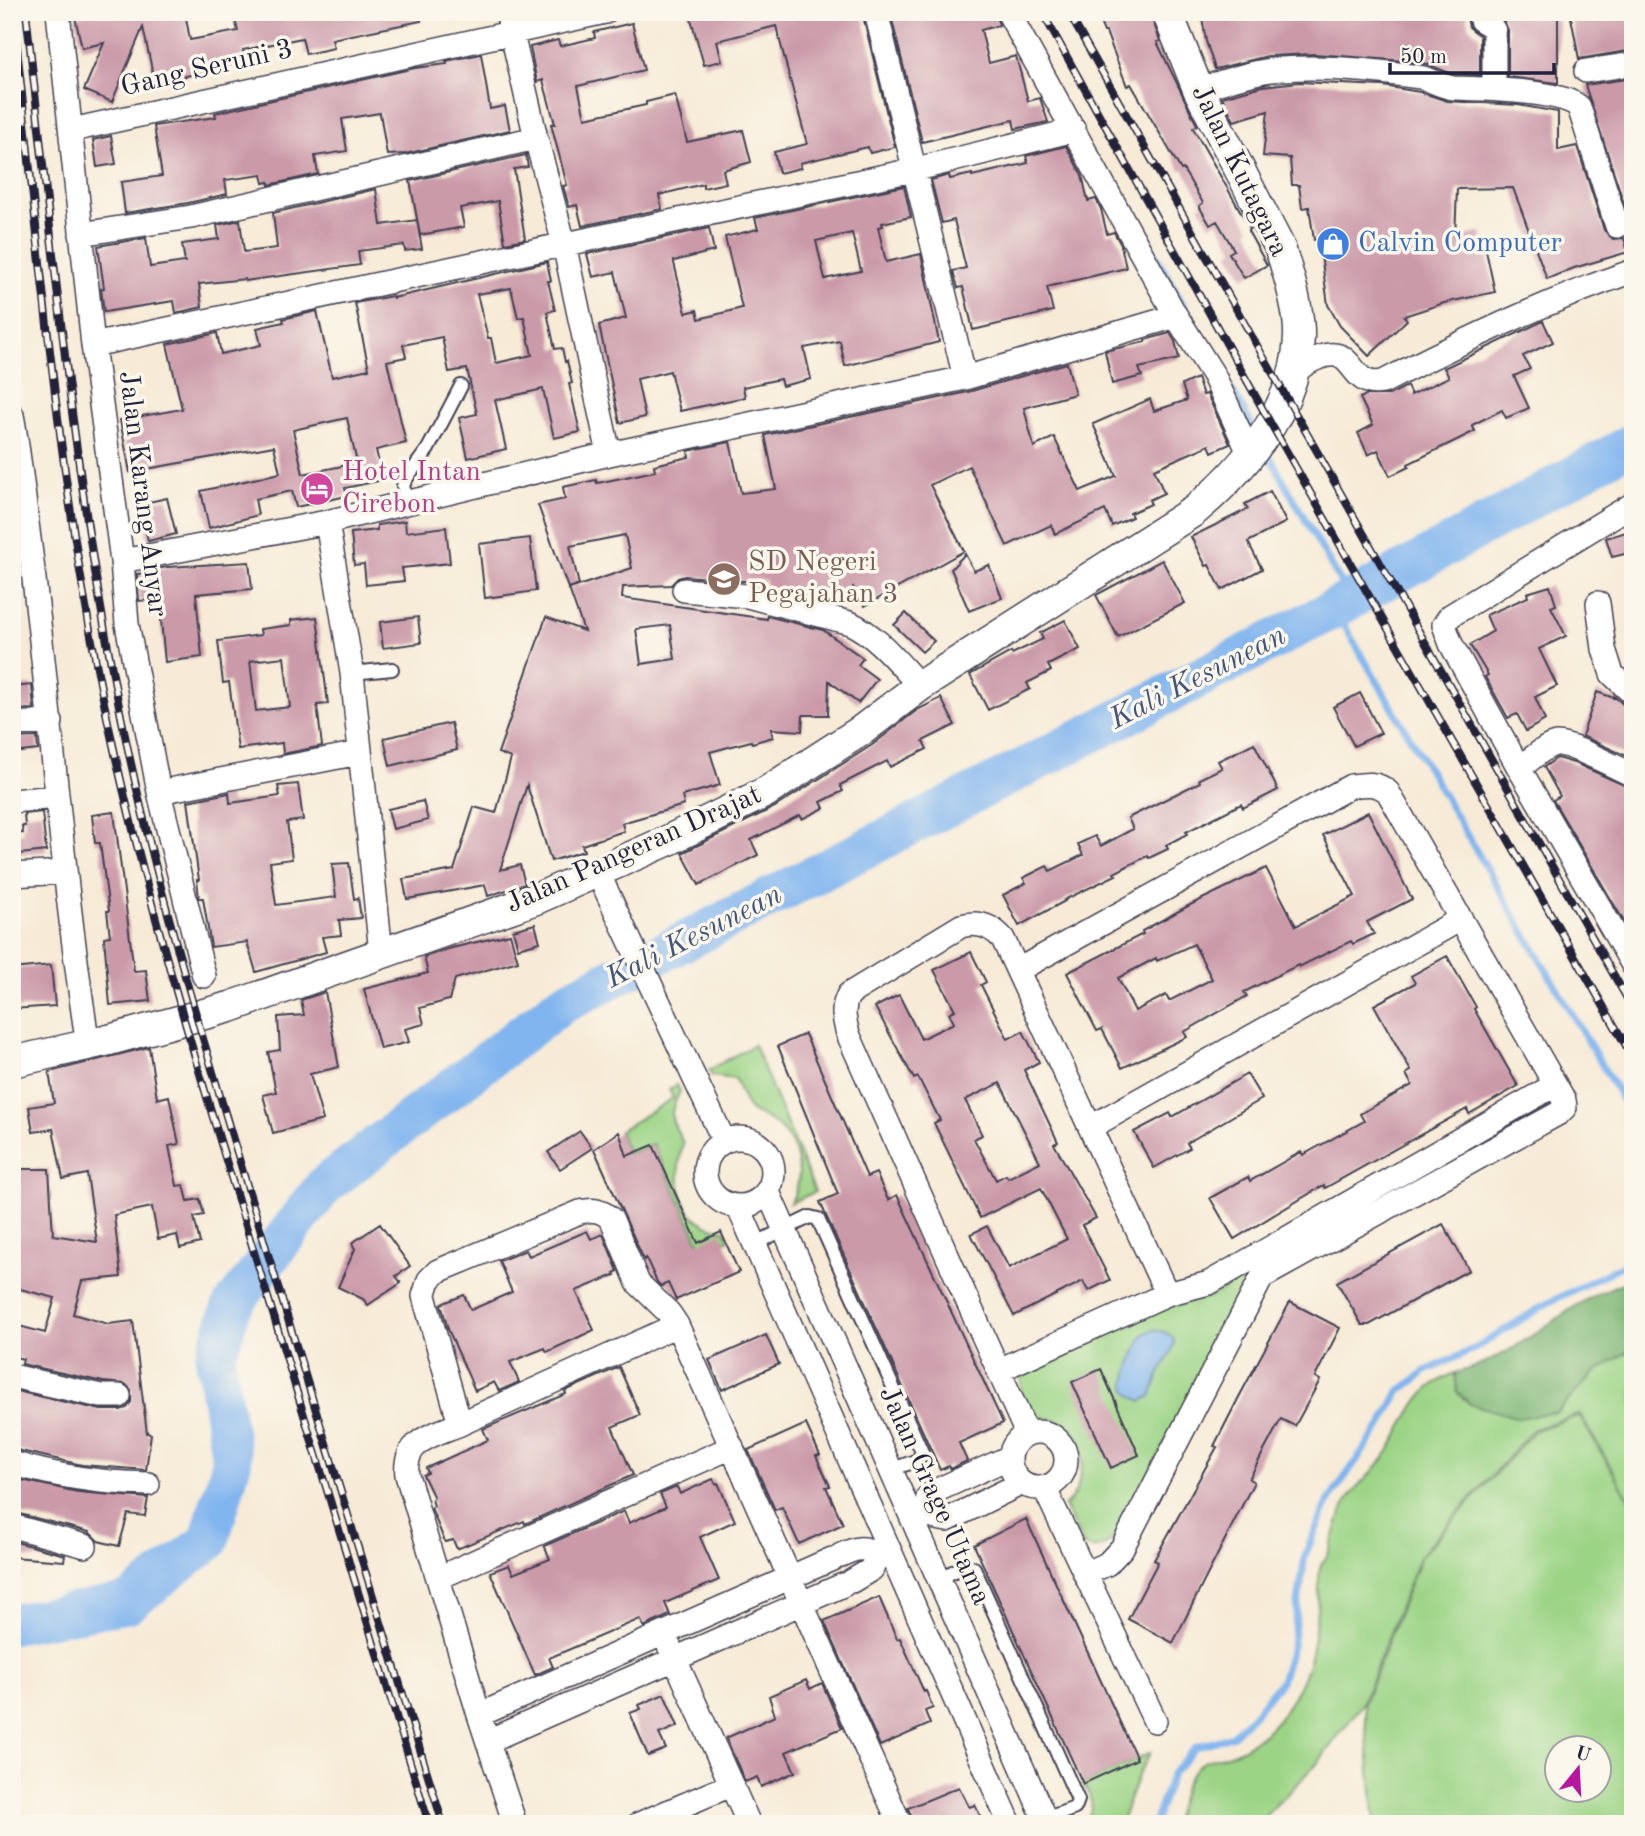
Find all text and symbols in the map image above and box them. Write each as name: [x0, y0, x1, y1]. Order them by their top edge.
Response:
scale bar: [1390, 32, 1554, 76]
street label: Gang Seruni 3: [118, 36, 296, 102]
text: 50 m: [1400, 47, 1447, 68]
street label: Jalan Kutagara: [1185, 81, 1293, 261]
shop icon: Calvin Computer: [1314, 225, 1352, 263]
place label: Calvin Computer: [1358, 230, 1562, 258]
street label: Jalan Karang Anyar: [113, 369, 171, 619]
place label: Hotel Intan Cirebon: [342, 459, 481, 519]
hotel icon: Hotel Intan Cirebon: [298, 470, 336, 508]
place label: SD Negeri Pegajahan 3: [748, 549, 898, 609]
school or university icon: SD Negeri Pegajahan 3: [705, 560, 743, 598]
water label: Kali Kesunean: [1104, 621, 1291, 736]
street label: Jalan Pangeran Drajat: [502, 781, 766, 919]
water label: Kali Kesunean: [600, 880, 787, 995]
street label: Jalan Grage Utama: [873, 1382, 995, 1610]
north arrow: [1544, 1734, 1614, 1804]
text: U: [1572, 1744, 1593, 1767]

